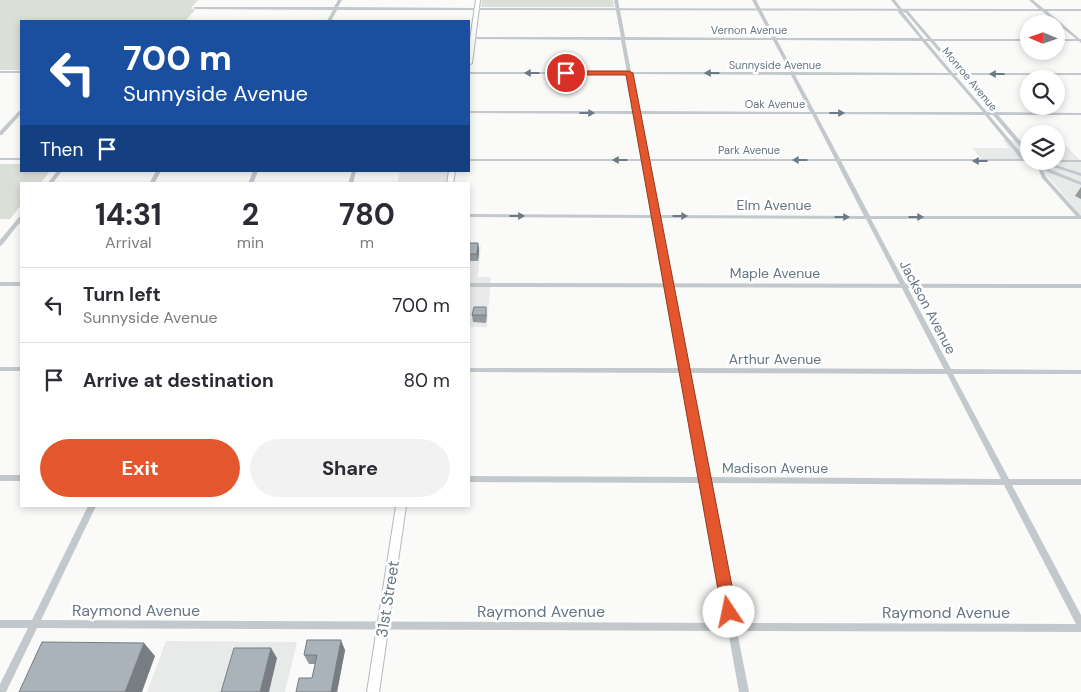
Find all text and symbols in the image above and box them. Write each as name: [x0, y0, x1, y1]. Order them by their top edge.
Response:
north arrow: [1020, 15, 1065, 60]
map controls: [1020, 15, 1065, 170]
street label: Vernon Avenue: [711, 23, 787, 37]
text: 700 m: [123, 35, 232, 81]
icon: left: [40, 40, 105, 105]
street label: Monroe Avenue: [939, 44, 1001, 114]
pin: [545, 52, 587, 94]
street label: Sunnyside Avenue: [729, 58, 821, 72]
icon: arrive: [552, 59, 580, 87]
one-way arrow: [524, 69, 540, 77]
one-way arrow: [704, 69, 720, 77]
one-way arrow: [989, 70, 1005, 78]
button: search: [1020, 70, 1065, 115]
text: Sunnyside Avenue: [123, 79, 308, 108]
street label: Oak Avenue: [745, 97, 805, 111]
one-way arrow: [580, 109, 596, 117]
one-way arrow: [830, 109, 846, 117]
button: layers: [1020, 125, 1065, 170]
icon: arrive: [93, 135, 121, 163]
text: Then: [40, 137, 83, 162]
street label: Park Avenue: [718, 143, 780, 157]
one-way arrow: [612, 156, 628, 164]
one-way arrow: [792, 156, 808, 164]
one-way arrow: [972, 157, 988, 165]
text: 14:31: [95, 195, 162, 234]
text: 2: [242, 195, 259, 234]
text: 780: [339, 195, 395, 234]
street label: Elm Avenue: [737, 196, 811, 214]
one-way arrow: [510, 212, 526, 220]
one-way arrow: [672, 212, 688, 220]
one-way arrow: [835, 213, 851, 221]
one-way arrow: [908, 213, 924, 221]
text: Arrival: [105, 232, 152, 253]
text: min: [237, 232, 264, 253]
text: m: [360, 232, 374, 253]
street label: Jackson Avenue: [896, 257, 960, 357]
street label: Maple Avenue: [730, 264, 820, 282]
text: Turn left: [83, 282, 161, 307]
icon: left: [40, 291, 68, 319]
text: 700 m: [392, 293, 450, 318]
text: Sunnyside Avenue: [83, 307, 218, 328]
street label: Arthur Avenue: [729, 350, 821, 368]
icon: arrive: [40, 366, 68, 394]
text: Arrive at destination: [83, 368, 274, 393]
text: 80 m: [403, 368, 450, 393]
button: Exit: [40, 439, 240, 497]
button: Share: [250, 439, 450, 497]
street label: Madison Avenue: [722, 459, 828, 477]
street label: 31st Street: [371, 559, 404, 639]
position arrow: [702, 585, 754, 637]
street label: Raymond Avenue: [72, 600, 200, 621]
street label: Raymond Avenue: [477, 601, 605, 622]
street label: Raymond Avenue: [882, 602, 1010, 623]

